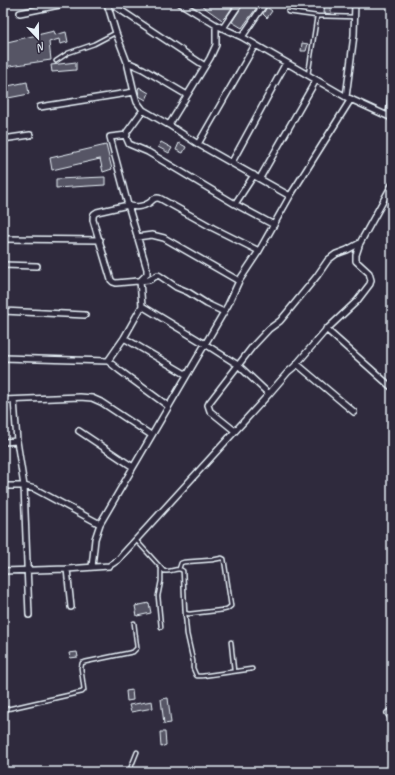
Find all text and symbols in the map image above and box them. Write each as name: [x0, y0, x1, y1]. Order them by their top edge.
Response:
north arrow: [18, 18, 58, 58]
text: N: [34, 40, 48, 56]

